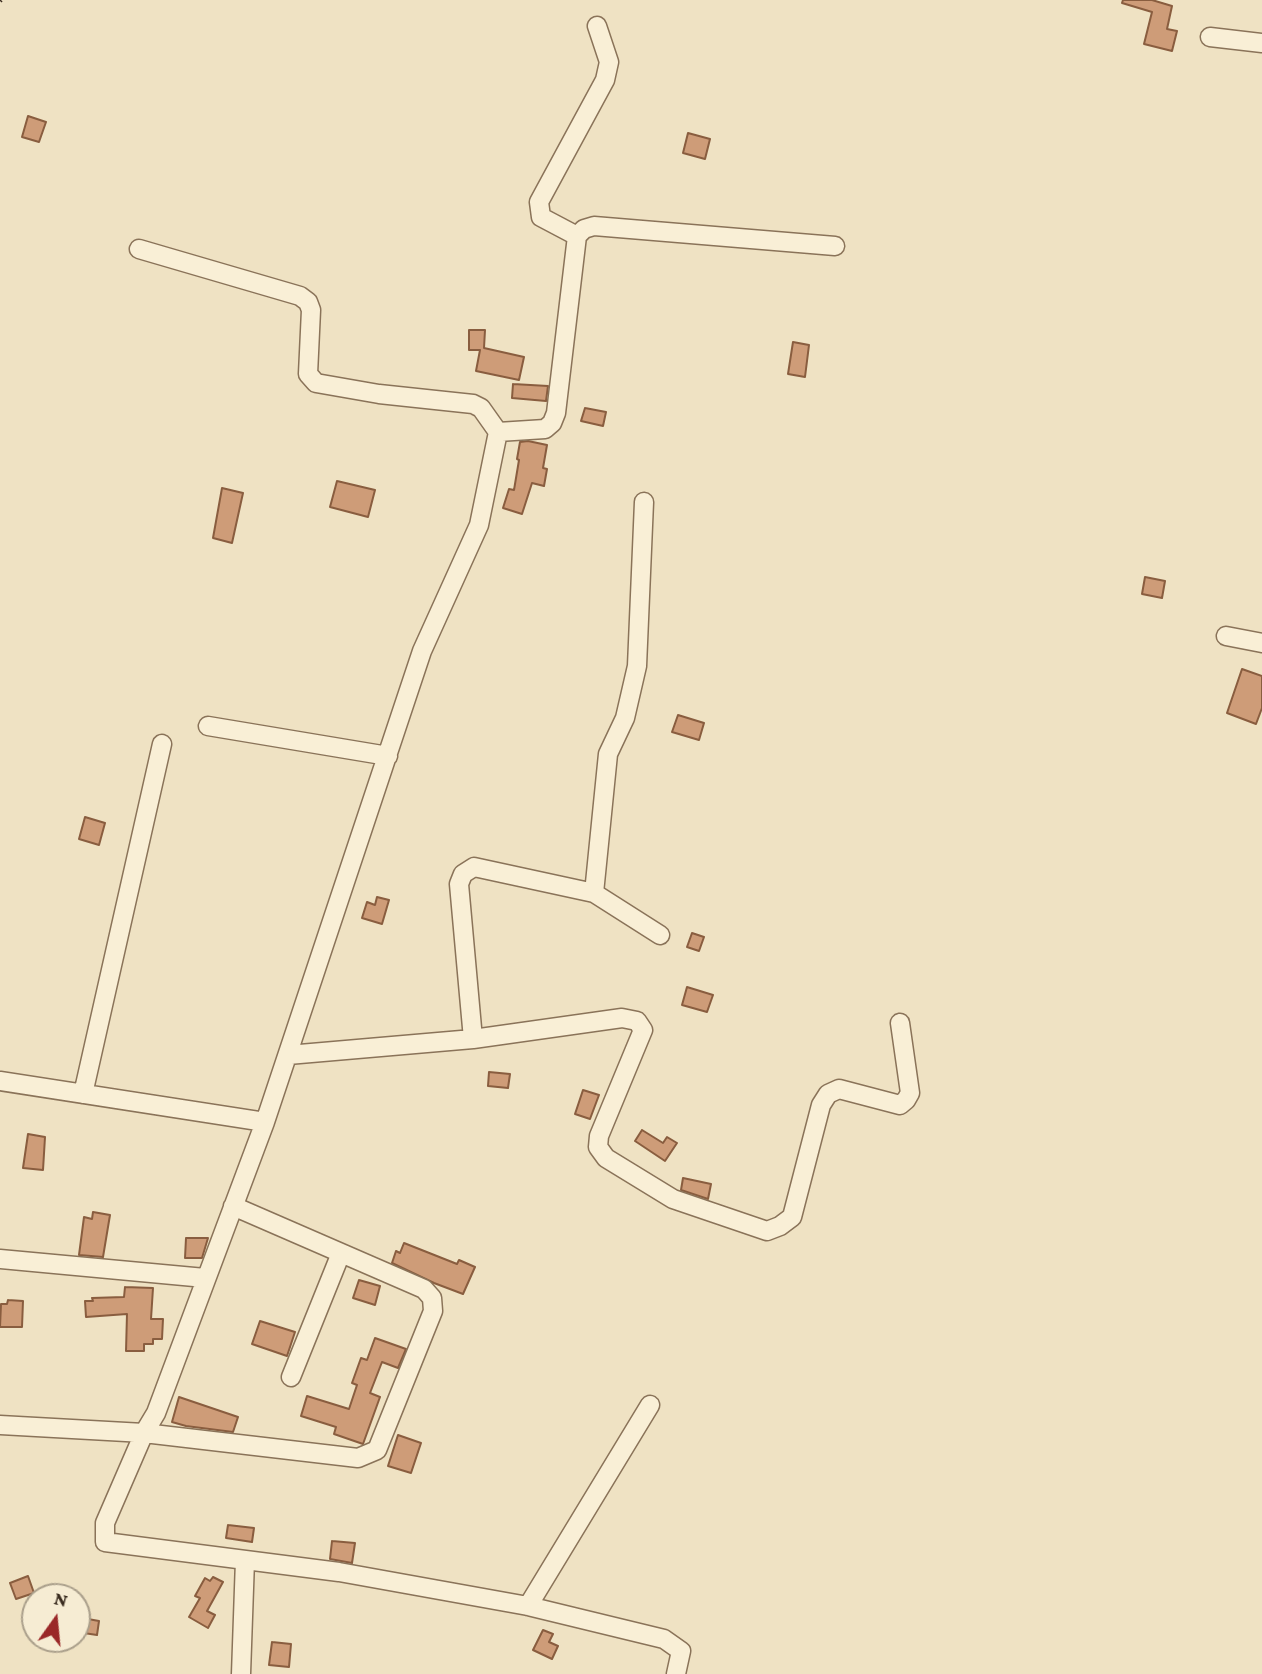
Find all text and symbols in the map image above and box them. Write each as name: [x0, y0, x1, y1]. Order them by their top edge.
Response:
north arrow: [21, 1583, 91, 1653]
text: N: [52, 1587, 70, 1611]

